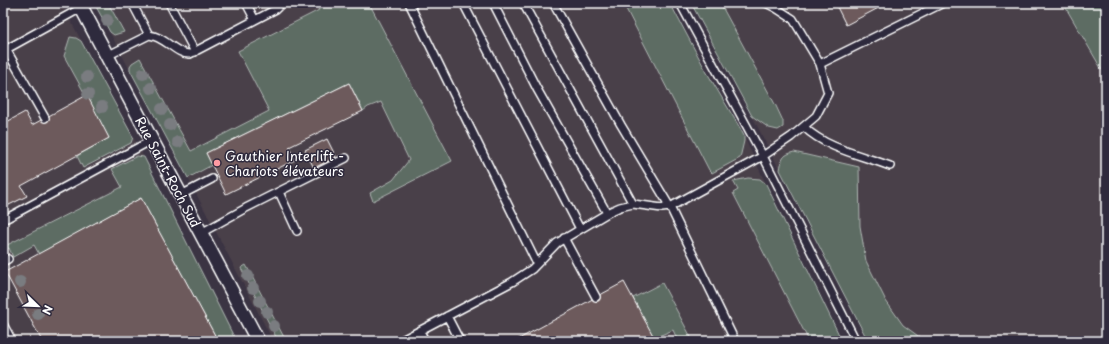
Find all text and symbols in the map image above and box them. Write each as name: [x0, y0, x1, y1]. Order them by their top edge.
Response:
street label: Rue Saint-Roch Sud: [131, 113, 206, 230]
place label: Gauthier Interlift - Chariots élévateurs: [225, 146, 344, 180]
marker: Gauthier Interlift - Chariots élévateurs: [212, 158, 222, 168]
north arrow: [18, 286, 58, 326]
text: N: [38, 303, 57, 318]

